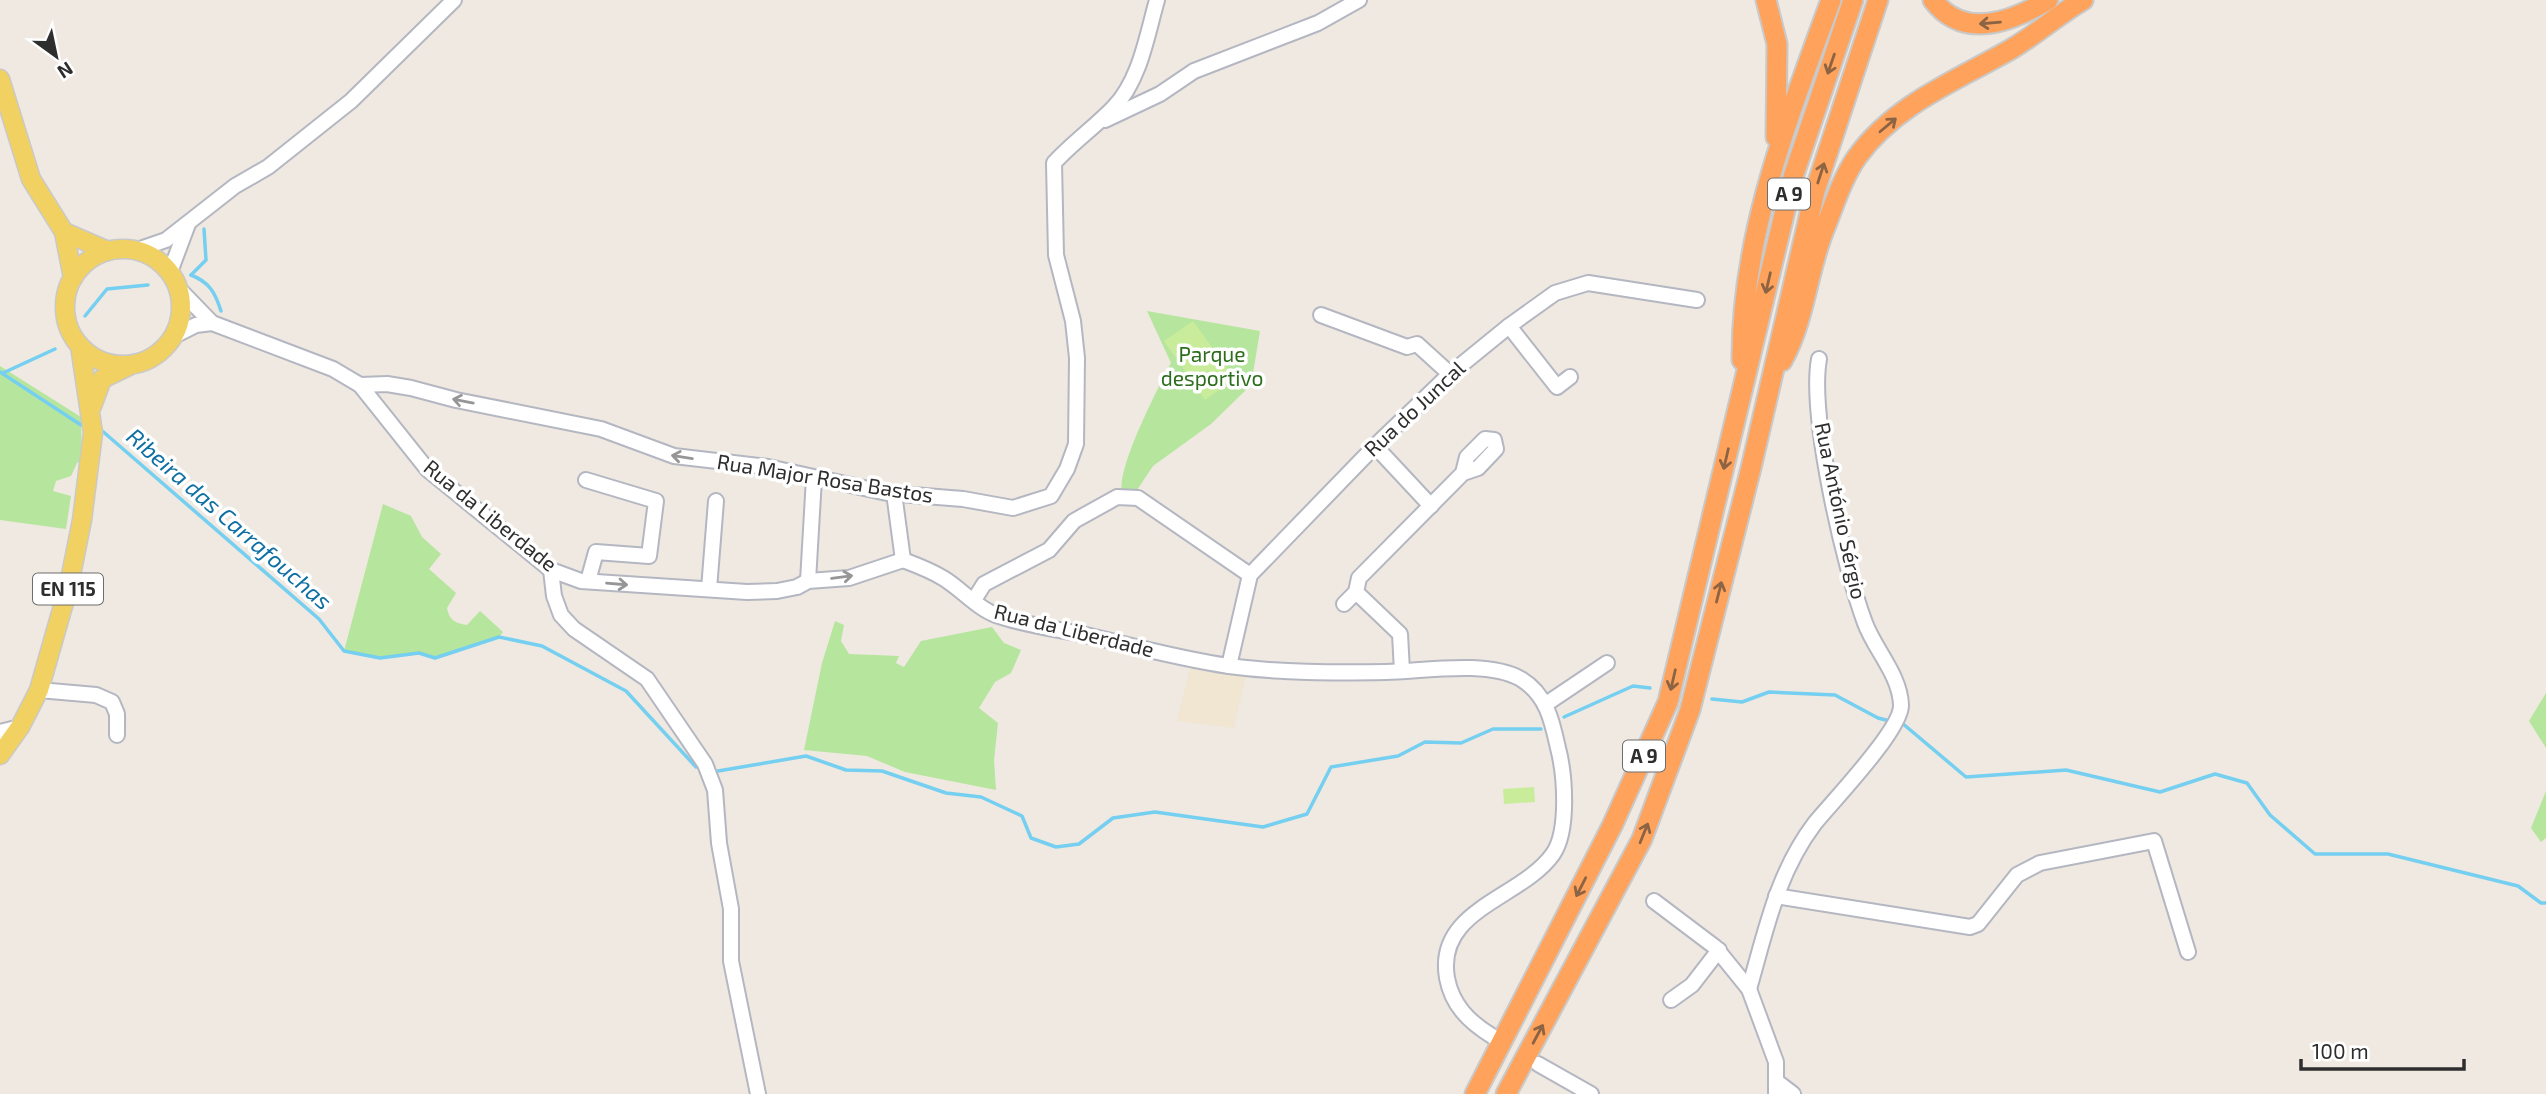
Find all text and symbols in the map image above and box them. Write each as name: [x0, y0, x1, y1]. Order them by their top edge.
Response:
one-way arrow: [1979, 17, 2001, 30]
north arrow: [21, 21, 91, 91]
one-way arrow: [1824, 53, 1836, 75]
text: N: [54, 57, 78, 84]
one-way arrow: [1879, 117, 1897, 133]
one-way arrow: [1815, 162, 1828, 184]
road number: A 9: [1768, 178, 1810, 210]
one-way arrow: [1761, 271, 1774, 294]
park label: Parque desportivo: [1161, 341, 1263, 390]
street label: Rua do Juncal: [1358, 354, 1470, 461]
one-way arrow: [452, 394, 475, 408]
street label: Rua António Sérgio: [1811, 420, 1872, 601]
water label: Ribeira das Carrafouchas: [121, 422, 338, 615]
one-way arrow: [1719, 447, 1732, 470]
street label: Rua Major Rosa Bastos: [715, 448, 935, 508]
one-way arrow: [671, 450, 694, 463]
street label: Rua da Liberdade: [419, 454, 562, 576]
one-way arrow: [830, 571, 853, 584]
road number: EN 115: [33, 574, 103, 604]
one-way arrow: [606, 578, 628, 591]
one-way arrow: [1713, 581, 1726, 604]
street label: Rua da Liberdade: [992, 598, 1157, 661]
one-way arrow: [1666, 668, 1679, 691]
road number: A 9: [1623, 740, 1665, 772]
one-way arrow: [1639, 822, 1652, 844]
one-way arrow: [1573, 876, 1587, 897]
one-way arrow: [1532, 1024, 1546, 1045]
scale bar: [2301, 1028, 2464, 1072]
text: 100 m: [2312, 1038, 2369, 1063]

